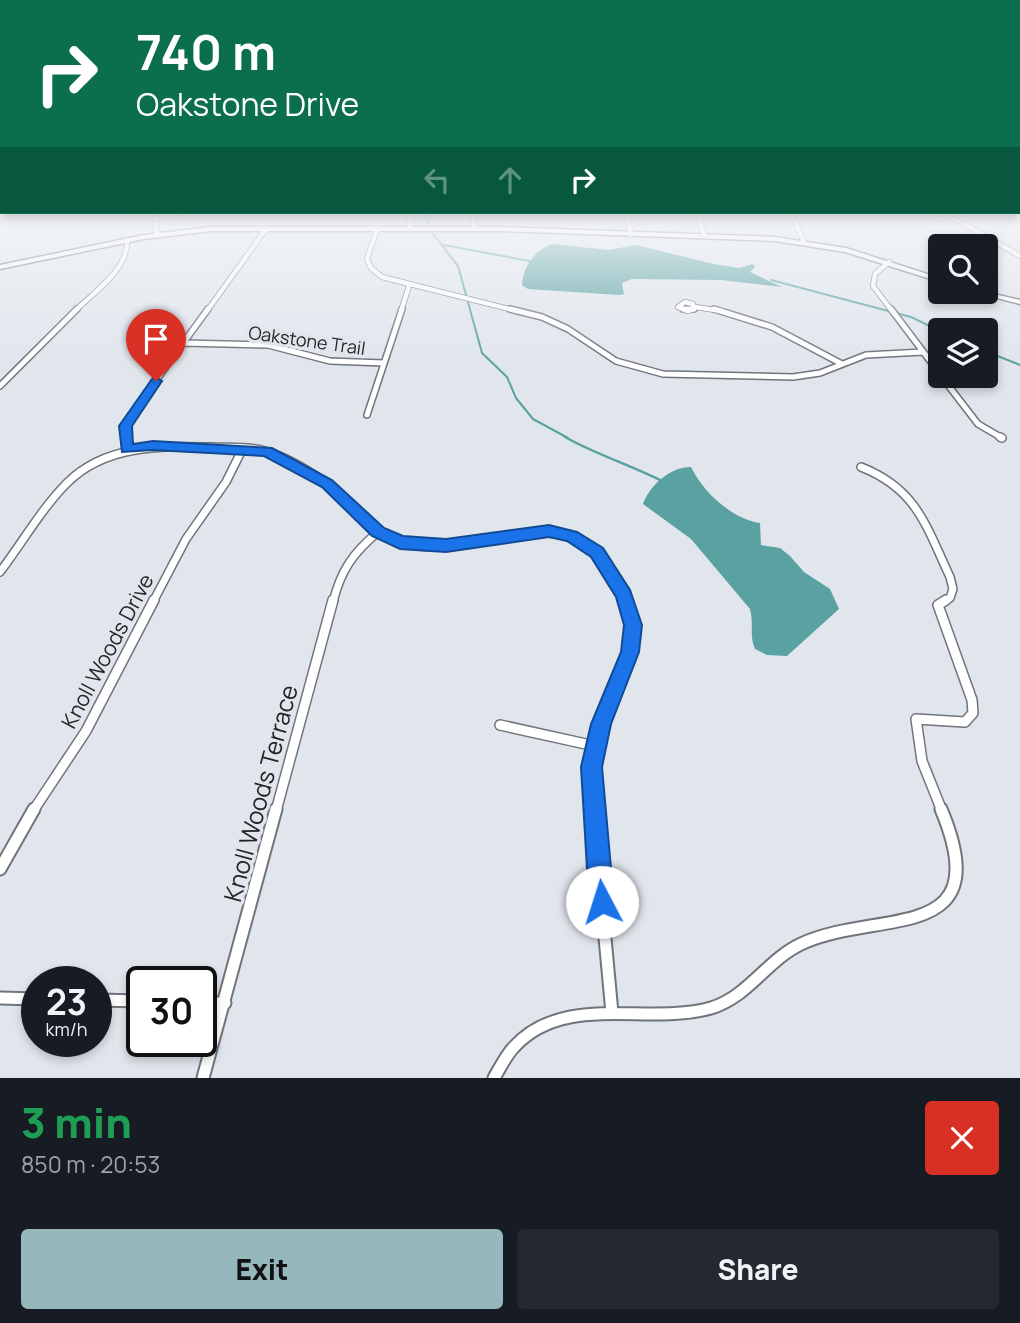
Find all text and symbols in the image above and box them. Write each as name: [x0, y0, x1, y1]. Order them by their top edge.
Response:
text: 740 m: [136, 18, 276, 85]
icon: right: [21, 28, 112, 119]
text: Oakstone Drive: [136, 82, 359, 126]
icon: left: [418, 161, 456, 199]
icon: ahead: [491, 161, 529, 199]
icon: right: [564, 161, 602, 199]
map controls: [928, 234, 998, 388]
button: search: [928, 234, 998, 304]
pin: [126, 309, 186, 381]
button: layers: [928, 318, 998, 388]
icon: arrive: [137, 320, 175, 358]
street label: Oakstone Trail: [247, 320, 367, 360]
street label: Knoll Woods Drive: [54, 569, 160, 733]
street label: Knoll Woods Terrace: [215, 681, 305, 905]
position arrow: [565, 865, 639, 939]
speed limit sign: 30: [126, 966, 217, 1057]
text: 23: [46, 978, 87, 1026]
text: km/h: [46, 1017, 87, 1041]
text: 3 min: [21, 1093, 132, 1151]
button: close: [925, 1101, 999, 1175]
text: 850 m · 20:53: [21, 1148, 160, 1180]
button: Exit: [21, 1229, 503, 1309]
button: Share: [517, 1229, 999, 1309]

